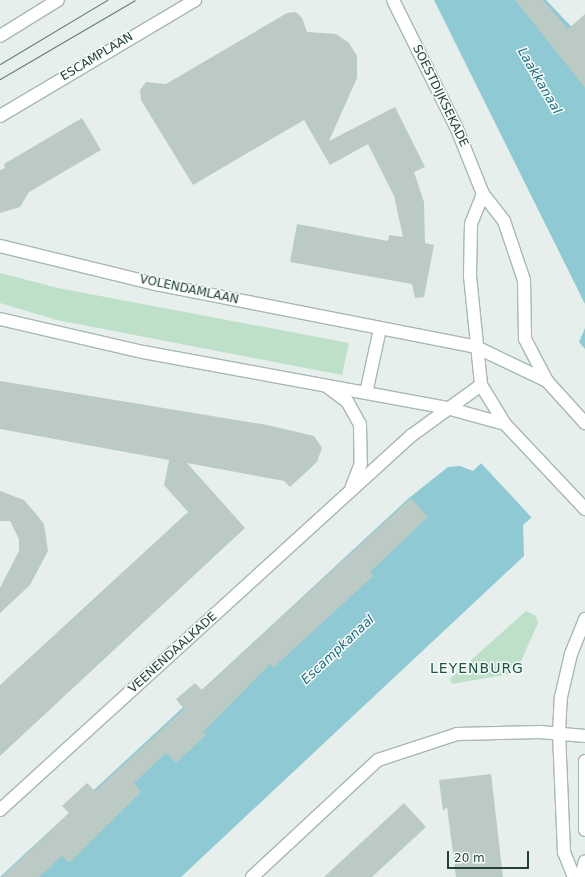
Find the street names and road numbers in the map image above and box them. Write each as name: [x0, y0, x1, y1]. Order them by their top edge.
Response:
street label: ESCAMPLAAN: [58, 30, 136, 84]
street label: SOESTDIJKSEKADE: [409, 43, 471, 149]
street label: VOLENDAMLAAN: [138, 272, 240, 308]
street label: VEENENDAALKADE: [126, 609, 220, 697]

